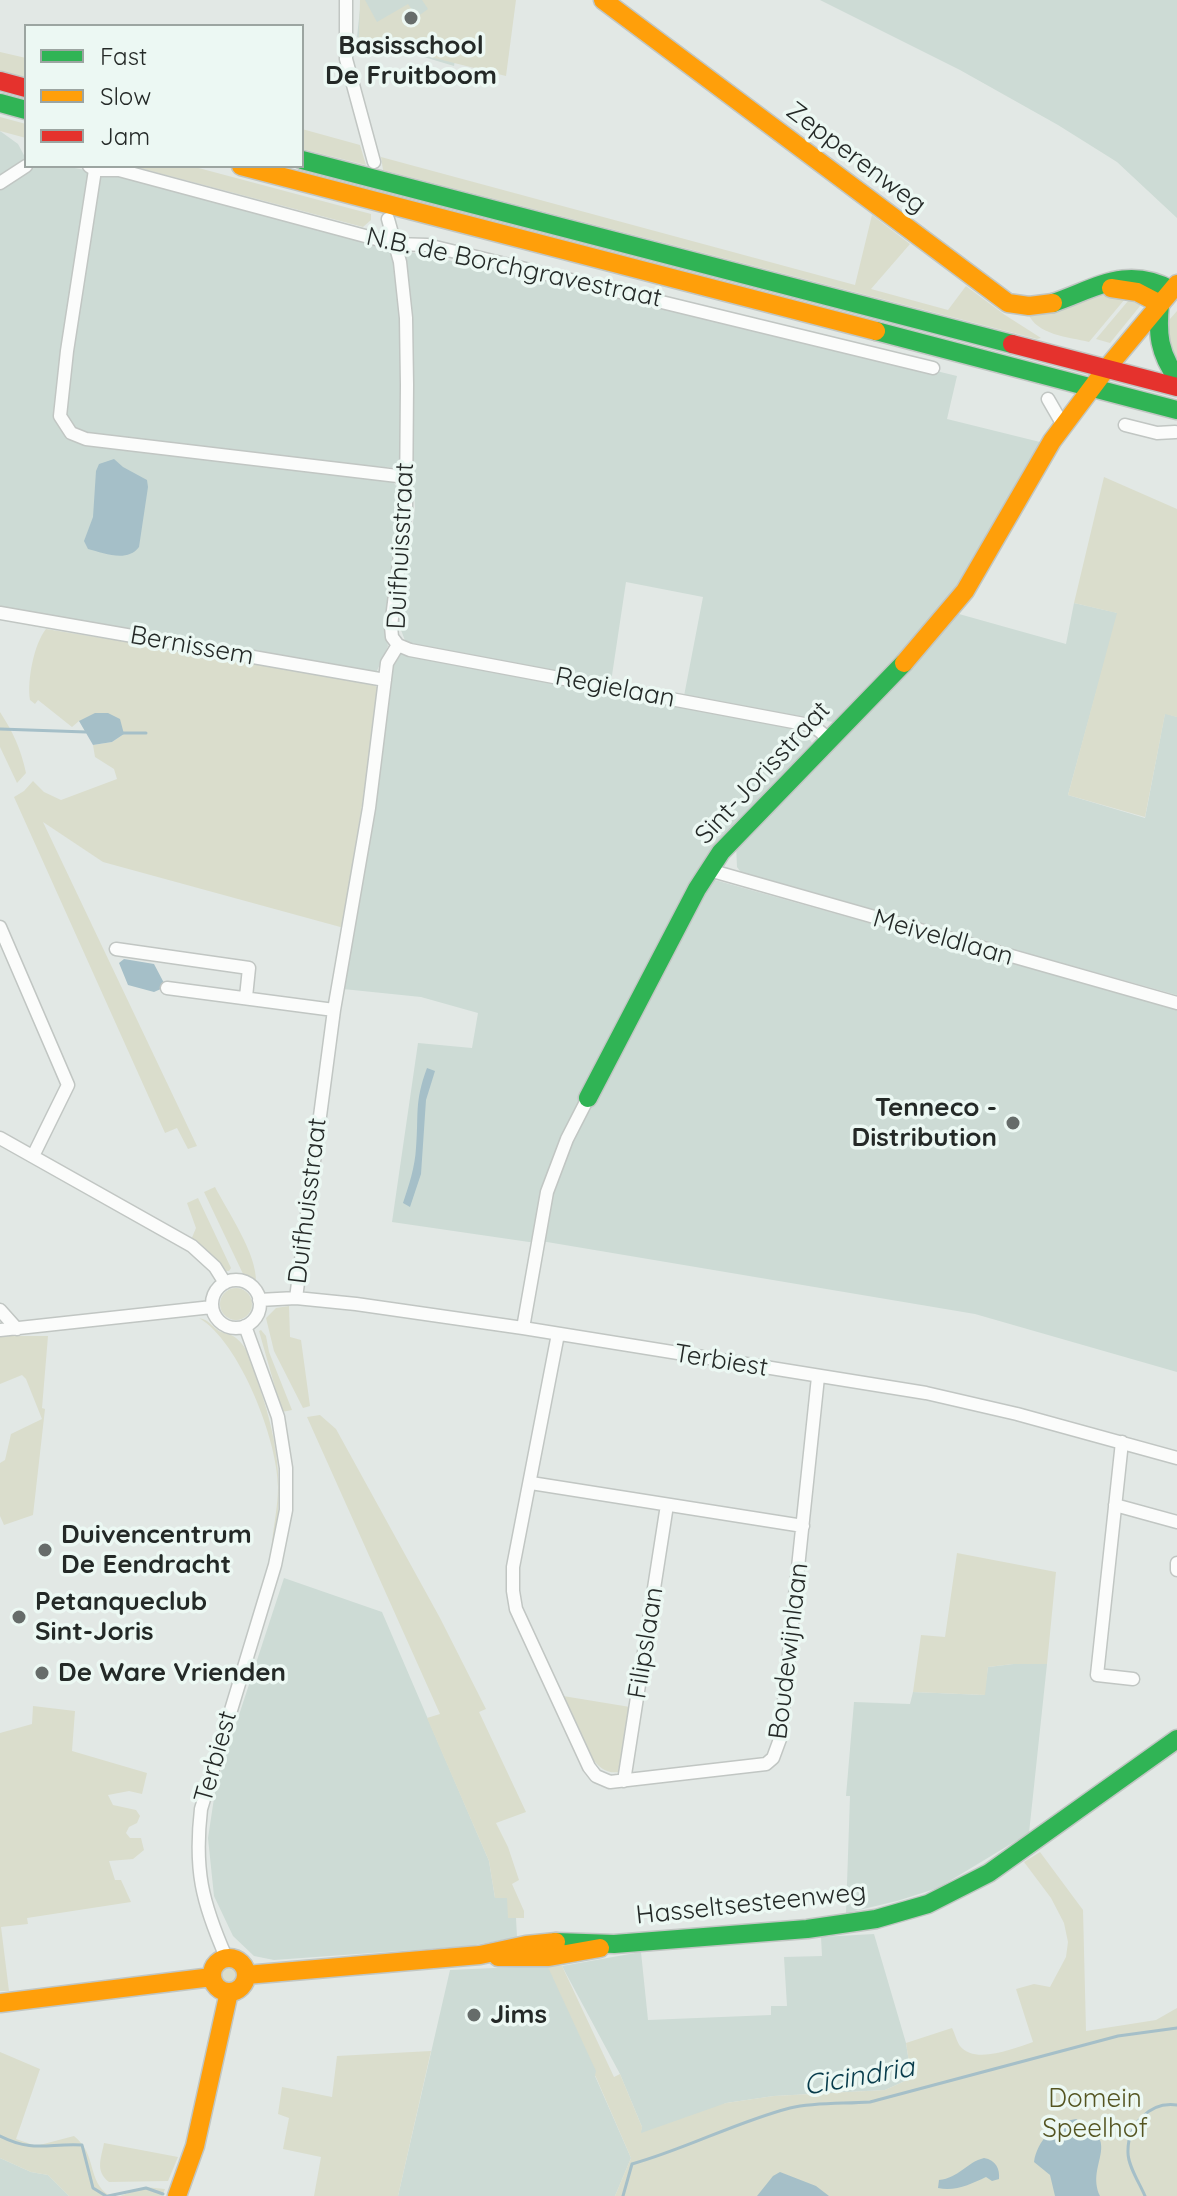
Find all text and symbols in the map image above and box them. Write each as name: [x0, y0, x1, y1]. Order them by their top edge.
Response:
marker: Basisschool De Fruitboom: [402, 9, 420, 27]
legend: [24, 24, 304, 168]
place label: Basisschool De Fruitboom: [325, 30, 497, 92]
text: Fast: [100, 41, 147, 71]
text: Slow: [100, 81, 151, 111]
street label: Zepperenweg: [780, 95, 932, 221]
text: Jam: [100, 121, 150, 151]
street label: N.B. de Borchgravestraat: [363, 221, 665, 315]
street label: Duifhuisstraat: [381, 462, 421, 630]
street label: Bernissem: [128, 620, 256, 672]
street label: Regielaan: [553, 661, 677, 715]
street label: Sint-Jorisstraat: [689, 695, 837, 851]
street label: Meiveldlaan: [869, 903, 1017, 973]
place label: Tenneco - Distribution: [852, 1092, 997, 1154]
marker: Tenneco - Distribution: [1004, 1114, 1022, 1132]
street label: Duifhuisstraat: [282, 1116, 334, 1286]
street label: Terbiest: [672, 1338, 770, 1384]
place label: Duivencentrum De Eendracht: [61, 1519, 252, 1580]
marker: Duivencentrum De Eendracht: [36, 1541, 54, 1559]
street label: Boudewijnlaan: [763, 1561, 815, 1741]
street label: Filipslaan: [622, 1585, 670, 1701]
place label: Petanqueclub Sint-Joris: [35, 1586, 207, 1648]
marker: Petanqueclub Sint-Joris: [10, 1608, 28, 1626]
place label: De Ware Vrienden: [58, 1657, 286, 1689]
marker: De Ware Vrienden: [33, 1664, 51, 1682]
street label: Terbiest: [188, 1707, 244, 1807]
street label: Hasseltsesteenweg: [634, 1876, 868, 1932]
place label: Jims: [490, 1999, 547, 2031]
marker: Jims: [465, 2006, 483, 2024]
water label: Cicindria: [801, 2051, 917, 2103]
park label: Domein Speelhof: [1042, 2083, 1148, 2144]

